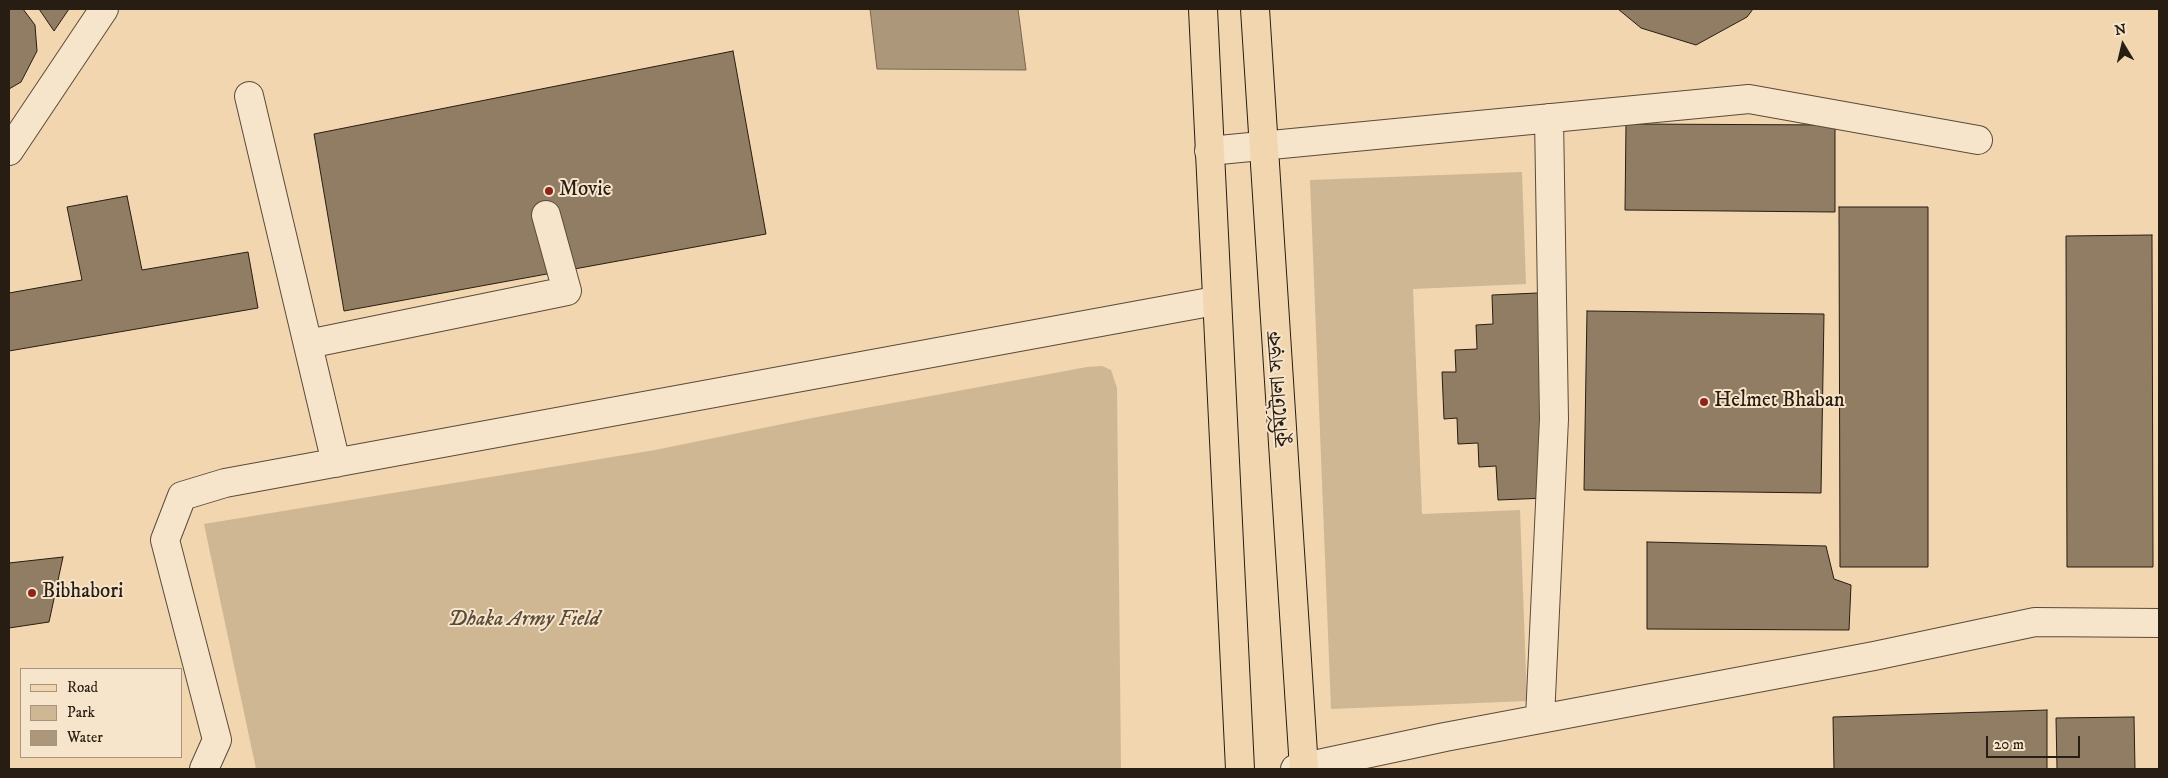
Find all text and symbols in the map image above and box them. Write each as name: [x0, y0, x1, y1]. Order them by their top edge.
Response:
north arrow: [2098, 20, 2148, 70]
text: N: [2114, 20, 2128, 40]
place label: Movie: [559, 178, 611, 204]
marker: Movie: [543, 185, 555, 197]
street label: কুর্মিটোলা সড়ক: [1263, 330, 1297, 448]
place label: Helmet Bhaban: [1714, 389, 1845, 415]
marker: Helmet Bhaban: [1698, 396, 1710, 408]
place label: Bibhabori: [42, 580, 123, 606]
marker: Bibhabori: [26, 587, 38, 599]
park label: Dhaka Army Field: [448, 608, 600, 634]
legend: [20, 668, 182, 758]
text: Road: [67, 678, 98, 697]
text: Park: [67, 703, 95, 722]
scale bar: [1988, 726, 2082, 758]
text: Water: [67, 728, 103, 747]
text: 20 m: [1994, 735, 2024, 754]

